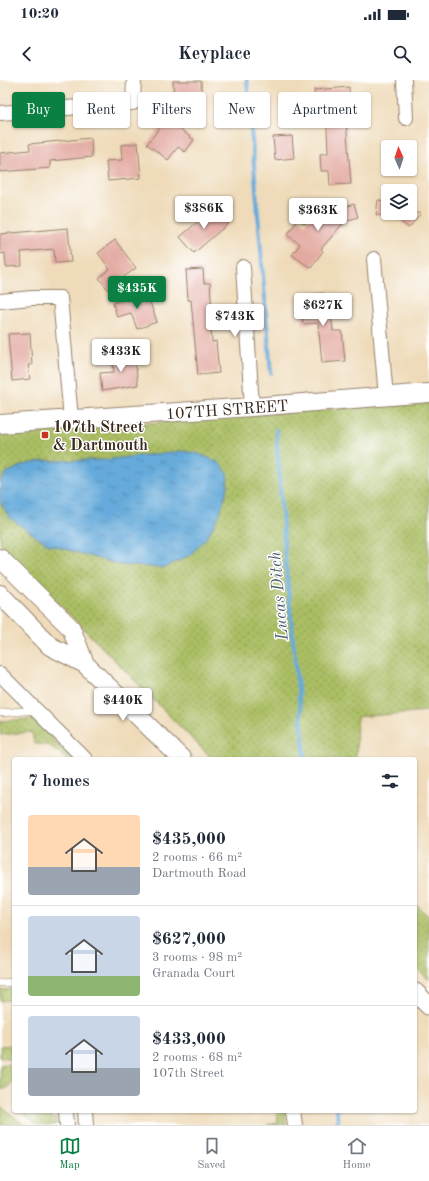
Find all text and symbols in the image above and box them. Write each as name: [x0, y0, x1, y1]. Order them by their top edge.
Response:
text: 10:20: [20, 7, 59, 22]
icon: back: [16, 43, 38, 65]
icon: search: [391, 43, 413, 65]
text: Keyplace: [178, 45, 251, 63]
chip: Buy: [12, 92, 65, 128]
chip: Rent: [73, 92, 130, 128]
chip: Filters: [138, 92, 206, 128]
chip: New: [214, 92, 270, 128]
chip: Apartment: [278, 92, 371, 128]
north arrow: [381, 140, 417, 176]
map controls: [381, 140, 417, 220]
button: layers: [381, 184, 417, 220]
pin: $386K: [176, 196, 232, 230]
pin: $363K: [290, 198, 346, 232]
text: $386K: [184, 202, 224, 215]
text: $363K: [298, 204, 338, 217]
pin: $435K: [109, 276, 165, 310]
text: $435K: [117, 282, 157, 295]
pin: $627K: [295, 293, 351, 327]
text: $627K: [303, 299, 343, 312]
pin: $743K: [207, 304, 263, 338]
text: $743K: [215, 310, 255, 323]
pin: $433K: [93, 339, 149, 373]
text: $433K: [101, 345, 141, 358]
street label: 107TH STREET: [165, 399, 289, 423]
place label: 107th Street & Dartmouth: [53, 420, 148, 454]
marker: 107th Street & Dartmouth: [40, 430, 50, 440]
water label: Lucas Ditch: [267, 550, 292, 642]
pin: $440K: [95, 688, 151, 722]
text: $440K: [103, 694, 143, 707]
icon: filters: [379, 770, 401, 792]
text: 7 homes: [28, 773, 90, 790]
icon: home: [60, 831, 108, 879]
text: $435,000: [152, 831, 226, 848]
text: 2 rooms · 66 m²: [152, 851, 242, 864]
text: Dartmouth Road: [152, 867, 246, 880]
text: $627,000: [152, 931, 226, 948]
icon: home: [60, 932, 108, 980]
text: 3 rooms · 98 m²: [152, 951, 242, 964]
text: Granada Court: [152, 967, 235, 980]
text: $433,000: [152, 1031, 226, 1048]
icon: home: [60, 1032, 108, 1080]
text: 2 rooms · 68 m²: [152, 1051, 242, 1064]
text: 107th Street: [152, 1067, 224, 1080]
tab: Map: [59, 1135, 81, 1173]
tab: Saved: [198, 1135, 226, 1173]
tab: Home: [343, 1135, 370, 1173]

